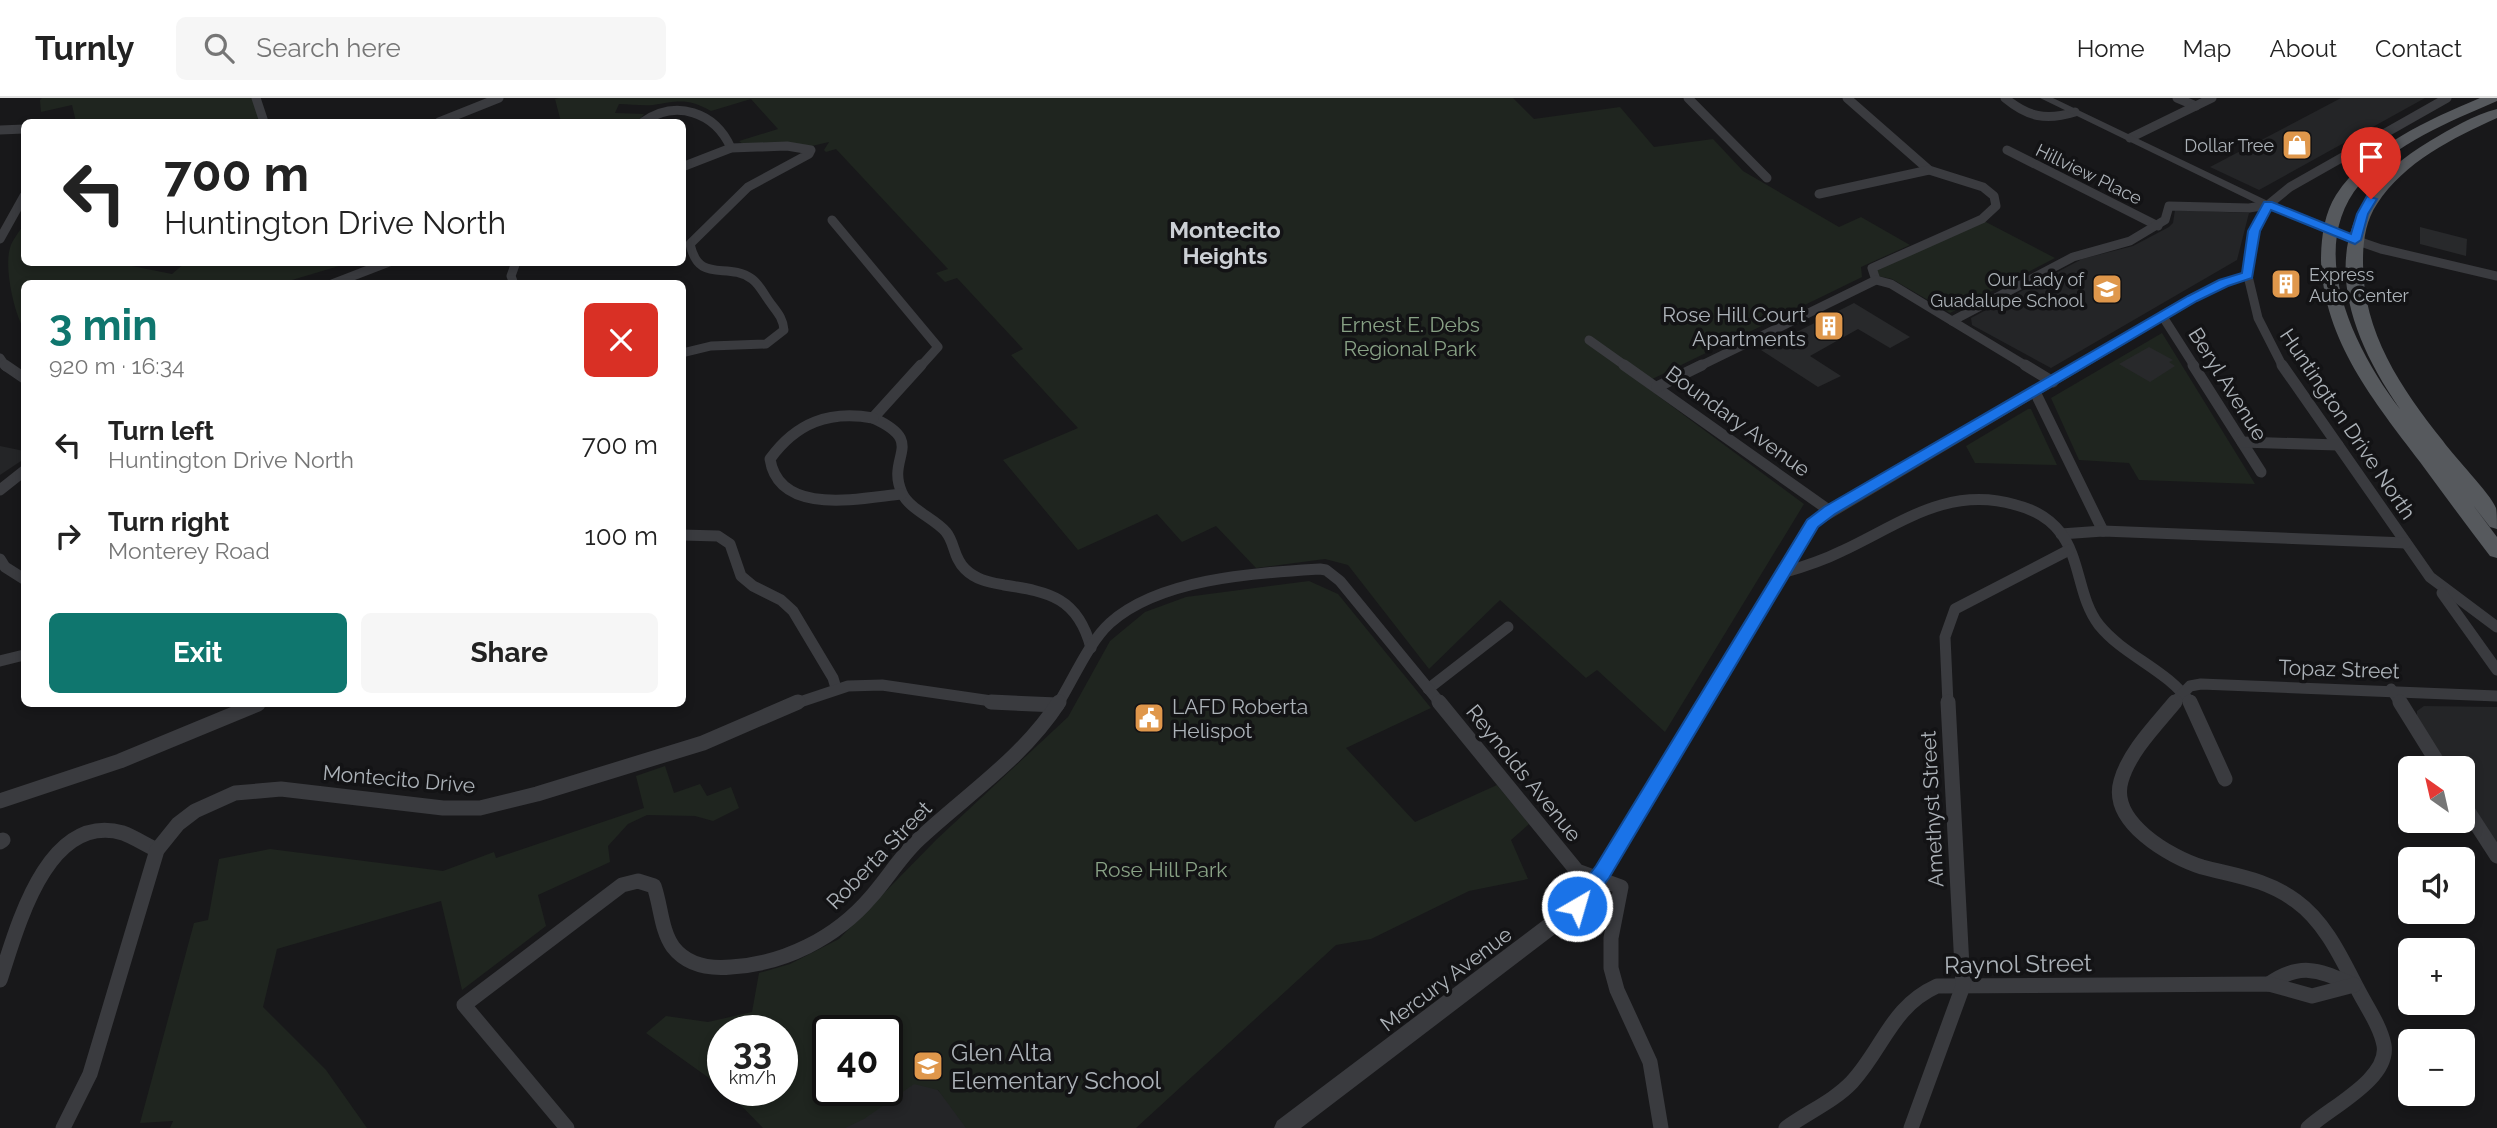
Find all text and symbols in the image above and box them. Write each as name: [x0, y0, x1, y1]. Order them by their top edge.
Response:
search box: [176, 17, 666, 80]
text: Turnly: [35, 29, 134, 68]
icon: search: [200, 29, 238, 67]
text: Search here: [256, 33, 401, 63]
text: Home: [2077, 34, 2145, 63]
text: Map: [2183, 34, 2231, 63]
text: About: [2269, 34, 2337, 63]
text: Contact: [2375, 34, 2462, 63]
pin: [2341, 127, 2401, 199]
shop icon: Dollar Tree: [2280, 128, 2314, 162]
place label: Dollar Tree: [2184, 135, 2274, 156]
icon: arrive: [2352, 138, 2390, 176]
street label: Hillview Place: [2032, 139, 2146, 209]
text: 700 m: [164, 145, 309, 202]
icon: left: [49, 147, 140, 238]
text: Huntington Drive North: [164, 204, 506, 241]
district label: Montecito Heights: [1169, 216, 1281, 269]
place label: Express Auto Center: [2309, 264, 2410, 306]
building icon: Express Auto Center: [2269, 267, 2303, 301]
place label: Our Lady of Guadalupe School: [1930, 269, 2085, 311]
school or university icon: Our Lady of Guadalupe School: [2090, 272, 2124, 306]
text: 3 min: [49, 301, 158, 350]
place label: Rose Hill Court Apartments: [1662, 302, 1806, 351]
button: close: [584, 303, 658, 377]
building icon: Rose Hill Court Apartments: [1812, 309, 1846, 343]
park label: Ernest E. Debs Regional Park: [1340, 312, 1480, 361]
street label: Beryl Avenue: [2183, 323, 2273, 445]
street label: Huntington Drive North: [2275, 324, 2421, 524]
text: 920 m · 16:34: [49, 352, 185, 379]
street label: Boundary Avenue: [1661, 360, 1815, 482]
text: Turn left: [108, 416, 214, 446]
icon: left: [49, 426, 87, 464]
text: 700 m: [582, 430, 658, 460]
text: Huntington Drive North: [108, 446, 354, 473]
text: Turn right: [108, 507, 229, 537]
icon: right: [49, 517, 87, 555]
text: 100 m: [585, 521, 658, 551]
text: Monterey Road: [108, 537, 270, 564]
button: Exit: [49, 613, 347, 693]
button: Share: [361, 613, 658, 693]
street label: Topaz Street: [2278, 654, 2400, 684]
place label: LAFD Roberta Helispot: [1172, 694, 1308, 743]
street label: Reynolds Avenue: [1461, 700, 1587, 846]
public building icon: LAFD Roberta Helispot: [1132, 701, 1166, 735]
street label: Amethyst Street: [1915, 730, 1949, 888]
north arrow: [2398, 756, 2474, 833]
map controls: [2398, 756, 2475, 1106]
street label: Montecito Drive: [322, 760, 476, 798]
street label: Roberta Street: [821, 796, 937, 914]
button: sound: [2398, 847, 2475, 924]
park label: Rose Hill Park: [1095, 857, 1227, 882]
position arrow: [1540, 869, 1614, 943]
street label: Mercury Avenue: [1375, 921, 1517, 1037]
button: +: [2398, 938, 2475, 1015]
street label: Raynol Street: [1944, 948, 2092, 980]
speed limit sign: 40: [812, 1015, 903, 1106]
button: −: [2398, 1029, 2475, 1106]
text: 33: [733, 1031, 772, 1072]
place label: Glen Alta Elementary School: [951, 1038, 1162, 1095]
school or university icon: Glen Alta Elementary School: [911, 1049, 945, 1083]
text: km/h: [729, 1067, 776, 1088]

